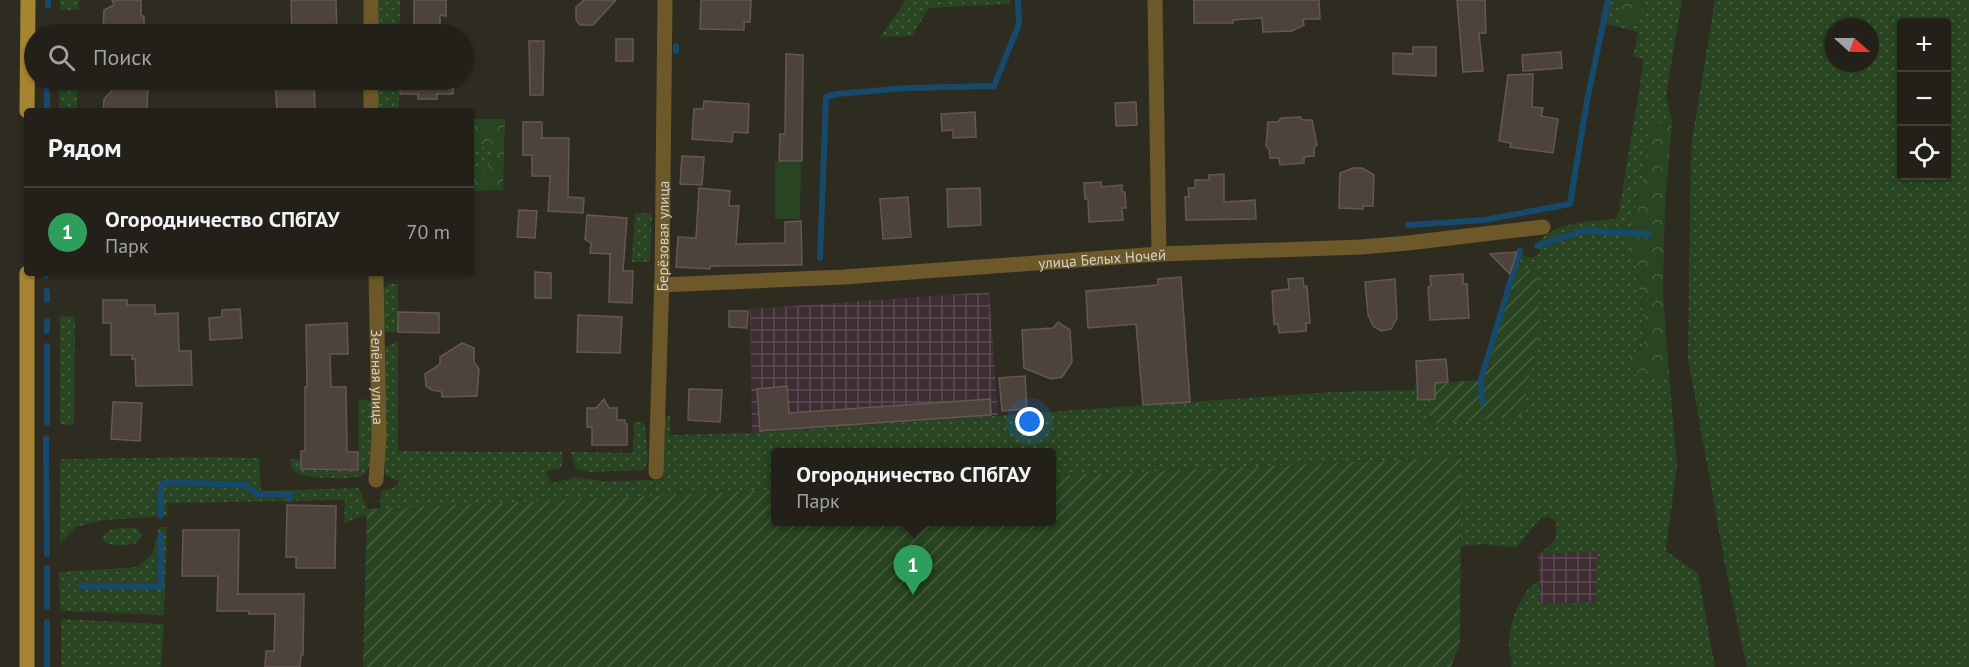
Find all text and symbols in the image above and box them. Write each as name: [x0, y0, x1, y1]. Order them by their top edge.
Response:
north arrow: [1825, 18, 1879, 72]
map controls: [1897, 18, 1951, 180]
button: +: [1897, 18, 1951, 72]
search box: [24, 24, 474, 90]
icon: search: [45, 41, 78, 74]
text: Поиск: [93, 43, 152, 71]
button: −: [1897, 72, 1951, 126]
button: locate: [1897, 126, 1951, 180]
text: Рядом: [48, 131, 122, 164]
street label: Берёзовая улица: [652, 181, 673, 292]
text: Огородничество СПбГАУ: [105, 205, 340, 233]
text: 1: [62, 219, 73, 245]
text: 70 m: [407, 219, 450, 245]
text: Парк: [105, 233, 148, 259]
street label: улица Белых Ночей: [1038, 244, 1166, 272]
street label: Зелёная улица: [368, 329, 388, 425]
your location: [1015, 407, 1044, 436]
popup: [771, 448, 1056, 526]
text: Огородничество СПбГАУ: [796, 460, 1031, 488]
text: Парк: [796, 488, 840, 514]
pin: 1: [894, 546, 932, 595]

